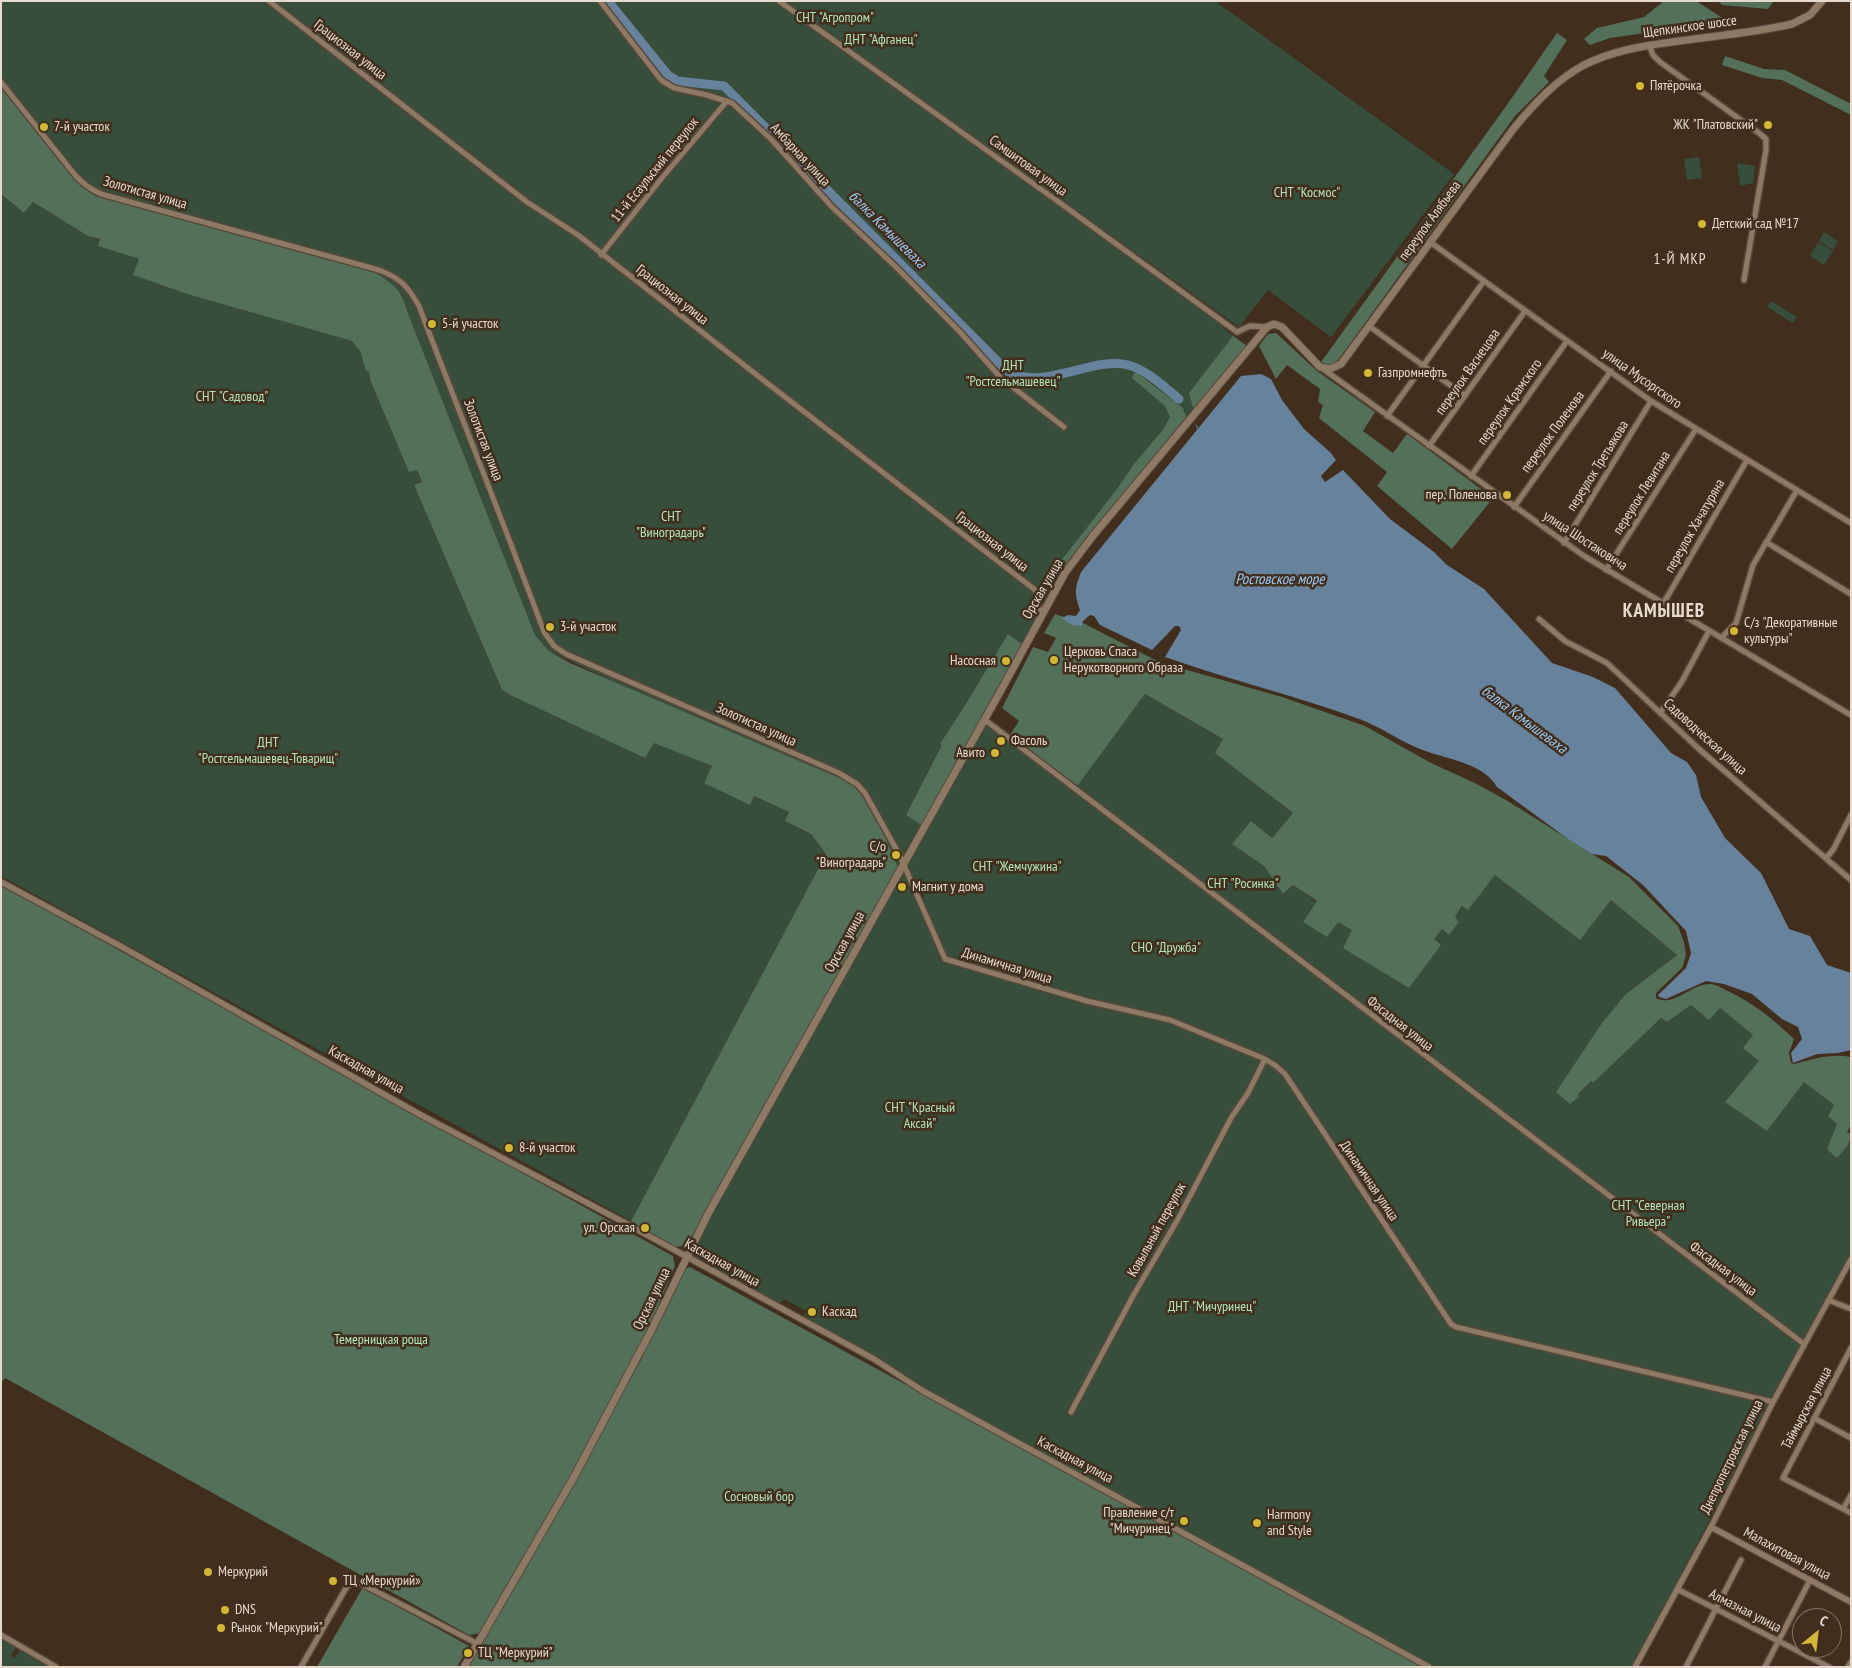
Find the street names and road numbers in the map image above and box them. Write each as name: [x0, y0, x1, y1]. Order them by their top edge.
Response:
street label: Щепкинское шоссе: [1642, 12, 1738, 42]
street label: Грациозная улица: [310, 16, 390, 84]
street label: 11-й Есаульский переулок: [608, 114, 702, 226]
street label: Амбарная улица: [766, 120, 834, 190]
street label: Самшитовая улица: [986, 132, 1070, 200]
street label: Золотистая улица: [101, 173, 189, 213]
street label: переулок Алябьева: [1395, 178, 1465, 264]
street label: Грациозная улица: [632, 261, 712, 329]
street label: переулок Васнецова: [1432, 326, 1504, 418]
street label: улица Мусоргского: [1599, 345, 1685, 413]
street label: переулок Крамского: [1474, 356, 1546, 448]
street label: переулок Поленова: [1518, 388, 1588, 476]
street label: Золотистая улица: [460, 397, 506, 483]
street label: переулок Третьякова: [1563, 418, 1633, 514]
street label: переулок Левитана: [1610, 448, 1674, 538]
street label: переулок Хачатуряна: [1661, 476, 1729, 576]
street label: Грациозная улица: [952, 508, 1032, 576]
street label: улица Шостаковича: [1540, 508, 1630, 574]
street label: Орская улица: [1019, 556, 1067, 622]
street label: Садоводческая улица: [1660, 695, 1750, 779]
street label: Золотистая улица: [713, 700, 799, 750]
street label: Орская улица: [821, 909, 869, 975]
street label: Динамичная улица: [960, 944, 1054, 988]
street label: Фасадная улица: [1363, 993, 1437, 1055]
street label: Каскадная улица: [325, 1042, 407, 1098]
street label: Динамичная улица: [1336, 1138, 1402, 1224]
street label: Ковыльный переулок: [1124, 1180, 1190, 1280]
street label: Каскадная улица: [681, 1235, 763, 1291]
street label: Фасадная улица: [1686, 1238, 1760, 1300]
street label: Орская улица: [630, 1265, 674, 1333]
street label: Таймырская улица: [1778, 1364, 1836, 1452]
street label: Днепропетровская улица: [1697, 1397, 1767, 1517]
street label: Каскадная улица: [1034, 1433, 1116, 1487]
street label: Малахитовая улица: [1740, 1524, 1834, 1584]
street label: Алмазная улица: [1706, 1586, 1784, 1636]

